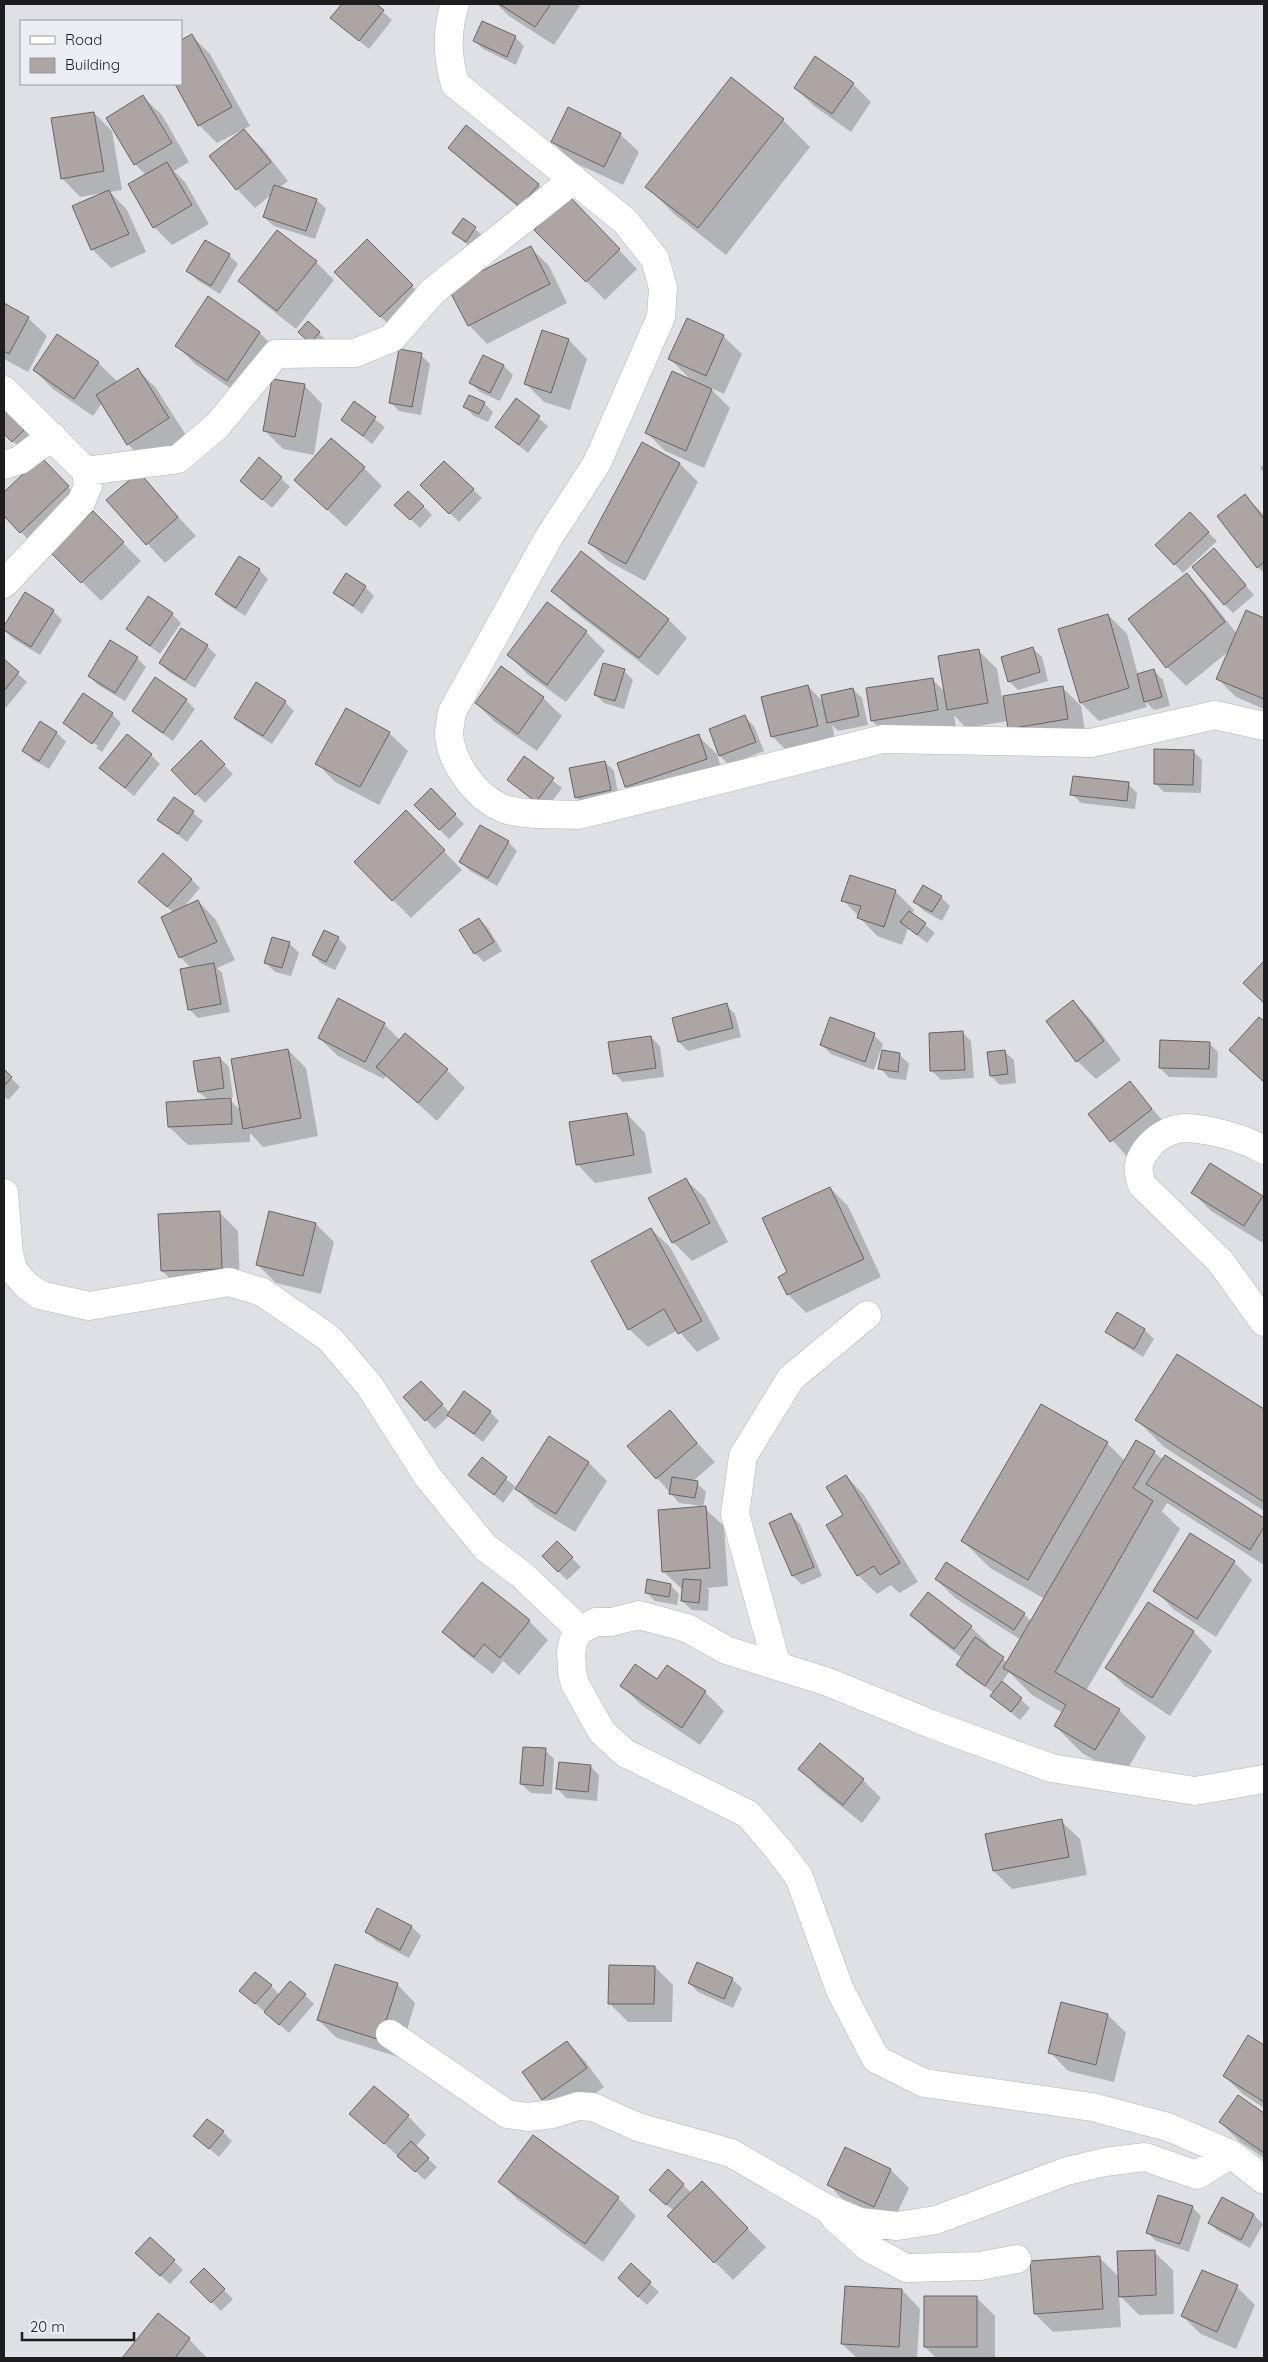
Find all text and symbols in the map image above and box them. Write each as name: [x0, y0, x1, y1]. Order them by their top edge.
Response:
legend: [20, 20, 182, 85]
text: Road: [65, 30, 102, 49]
text: Building: [65, 55, 120, 74]
scale bar: [22, 2310, 135, 2342]
text: 20 m: [30, 2317, 65, 2336]

